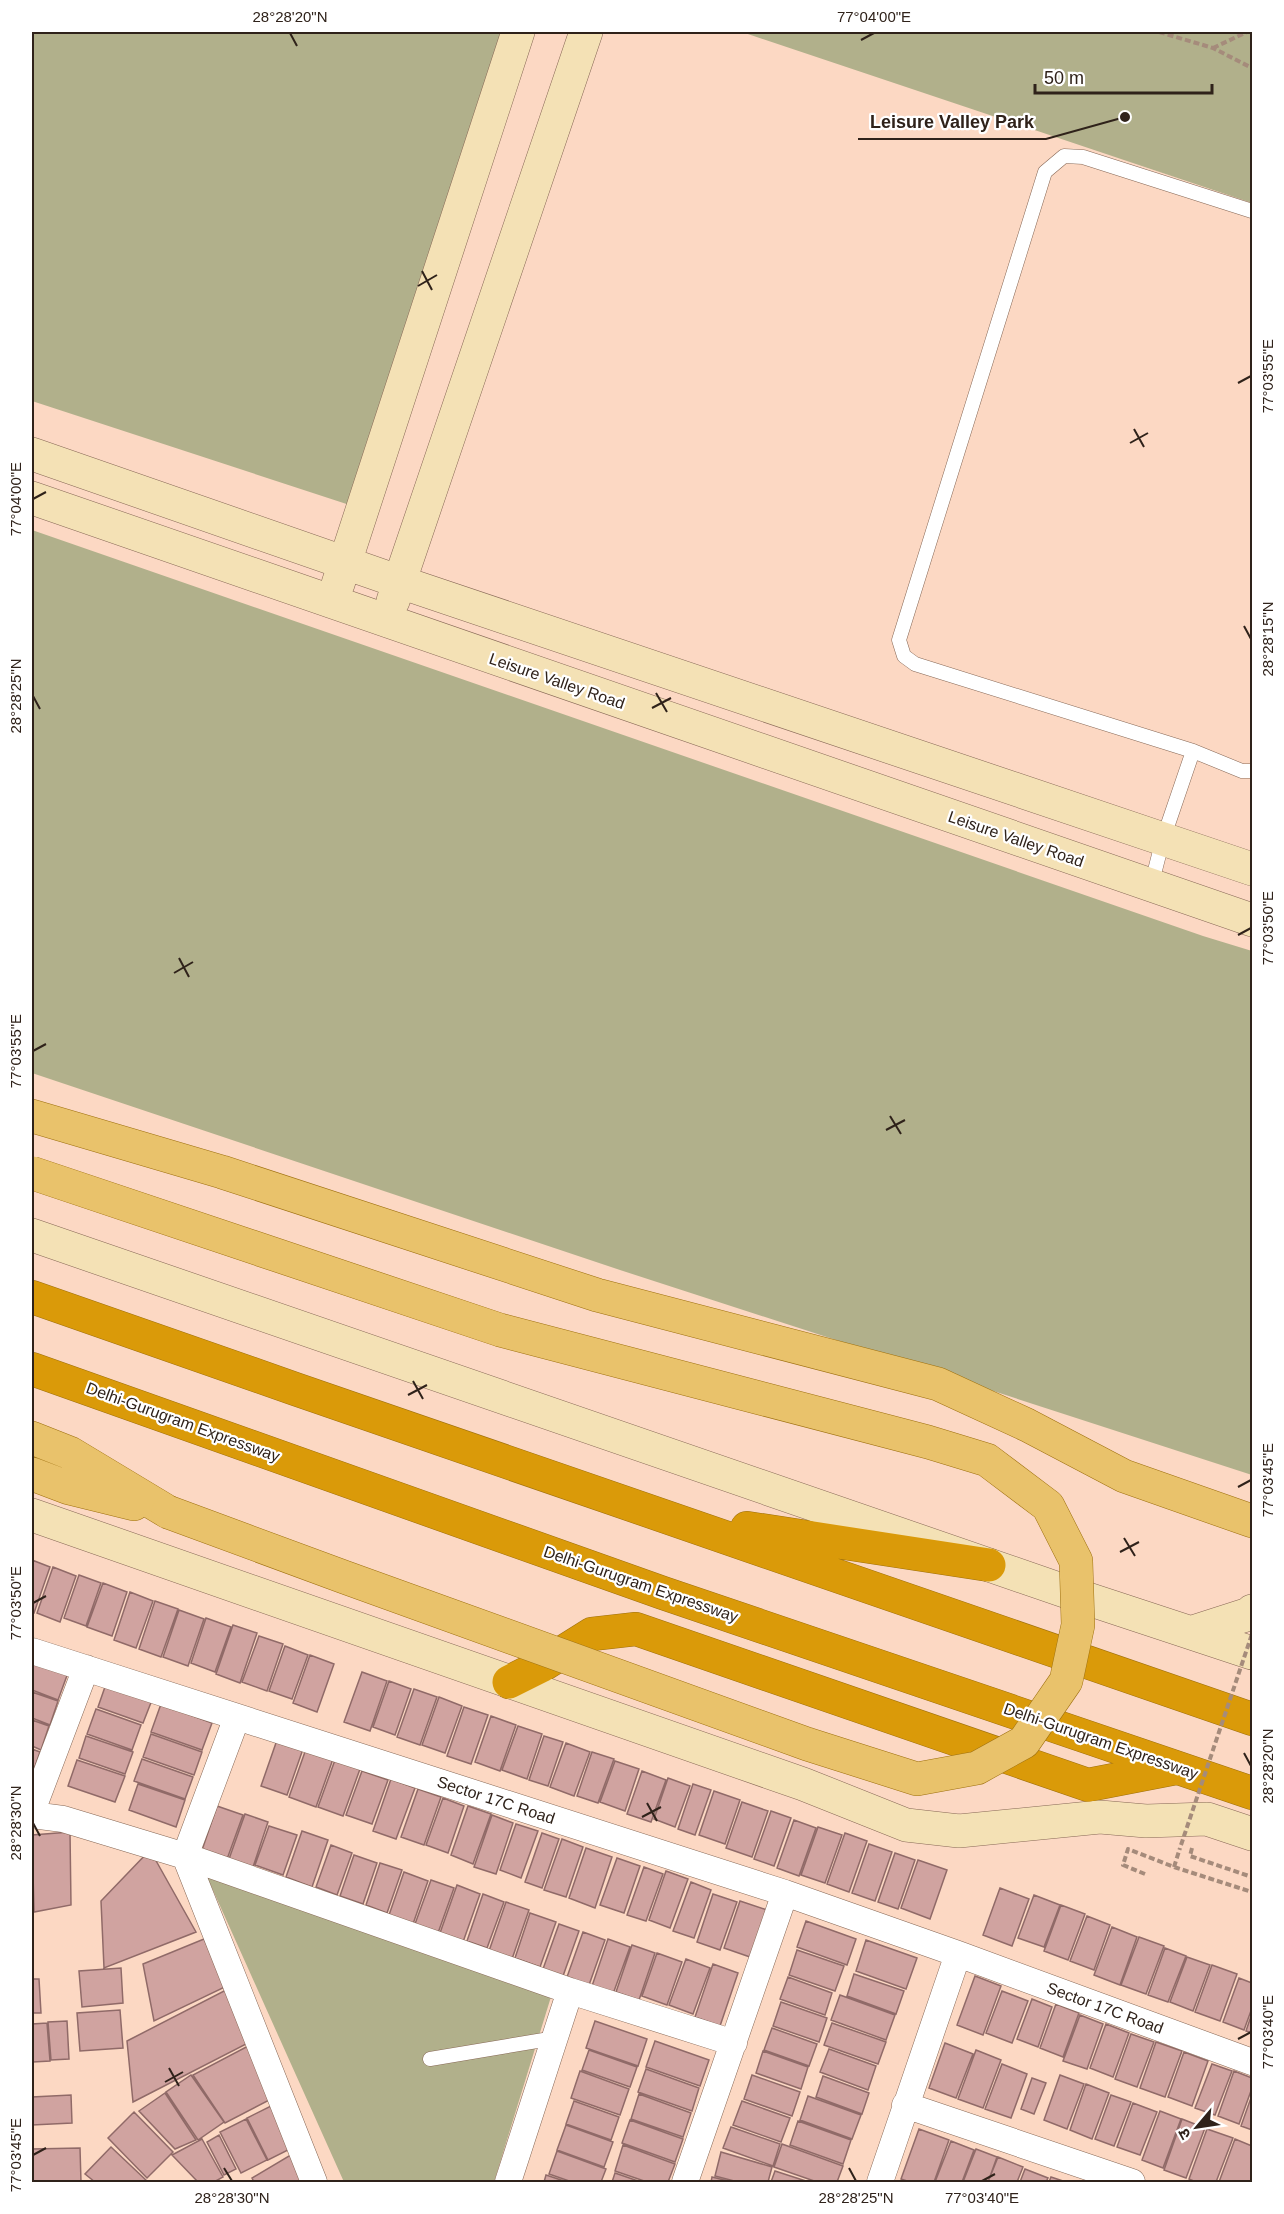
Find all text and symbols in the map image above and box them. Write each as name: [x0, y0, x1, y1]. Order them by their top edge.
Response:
text: 28°28'20"N: [252, 8, 328, 25]
text: 77°04'00"E: [837, 8, 911, 25]
scale bar: [1035, 57, 1212, 95]
text: 50 m: [1044, 68, 1084, 88]
callout: Leisure Valley Park: [858, 103, 1046, 139]
text: Leisure Valley Park: [870, 112, 1035, 132]
text: 77°03'55"E: [1259, 339, 1276, 413]
text: 77°04'00"E: [7, 462, 24, 536]
text: 28°28'15"N: [1259, 601, 1276, 677]
street label: Leisure Valley Road: [487, 650, 627, 712]
text: 28°28'25"N: [7, 658, 24, 734]
street label: Leisure Valley Road: [946, 808, 1086, 870]
text: 77°03'50"E: [1259, 891, 1276, 965]
text: 77°03'55"E: [7, 1014, 24, 1088]
street label: Delhi-Gurugram Expressway: [84, 1379, 282, 1465]
text: 77°03'45"E: [1259, 1443, 1276, 1517]
street label: Delhi-Gurugram Expressway: [542, 1543, 740, 1625]
text: 77°03'50"E: [7, 1566, 24, 1640]
street label: Delhi-Gurugram Expressway: [1002, 1700, 1200, 1782]
text: 28°28'20"N: [1259, 1728, 1276, 1804]
street label: Sector 17C Road: [435, 1773, 557, 1827]
text: 28°28'30"N: [7, 1785, 24, 1861]
street label: Sector 17C Road: [1044, 1979, 1166, 2037]
text: 77°03'40"E: [1259, 1995, 1276, 2069]
north arrow: [1167, 2097, 1227, 2157]
text: 77°03'45"E: [7, 2118, 24, 2192]
text: उ: [1174, 2125, 1194, 2142]
text: 28°28'30"N: [194, 2189, 270, 2206]
text: 28°28'25"N: [818, 2189, 894, 2206]
text: 77°03'40"E: [945, 2189, 1019, 2206]

